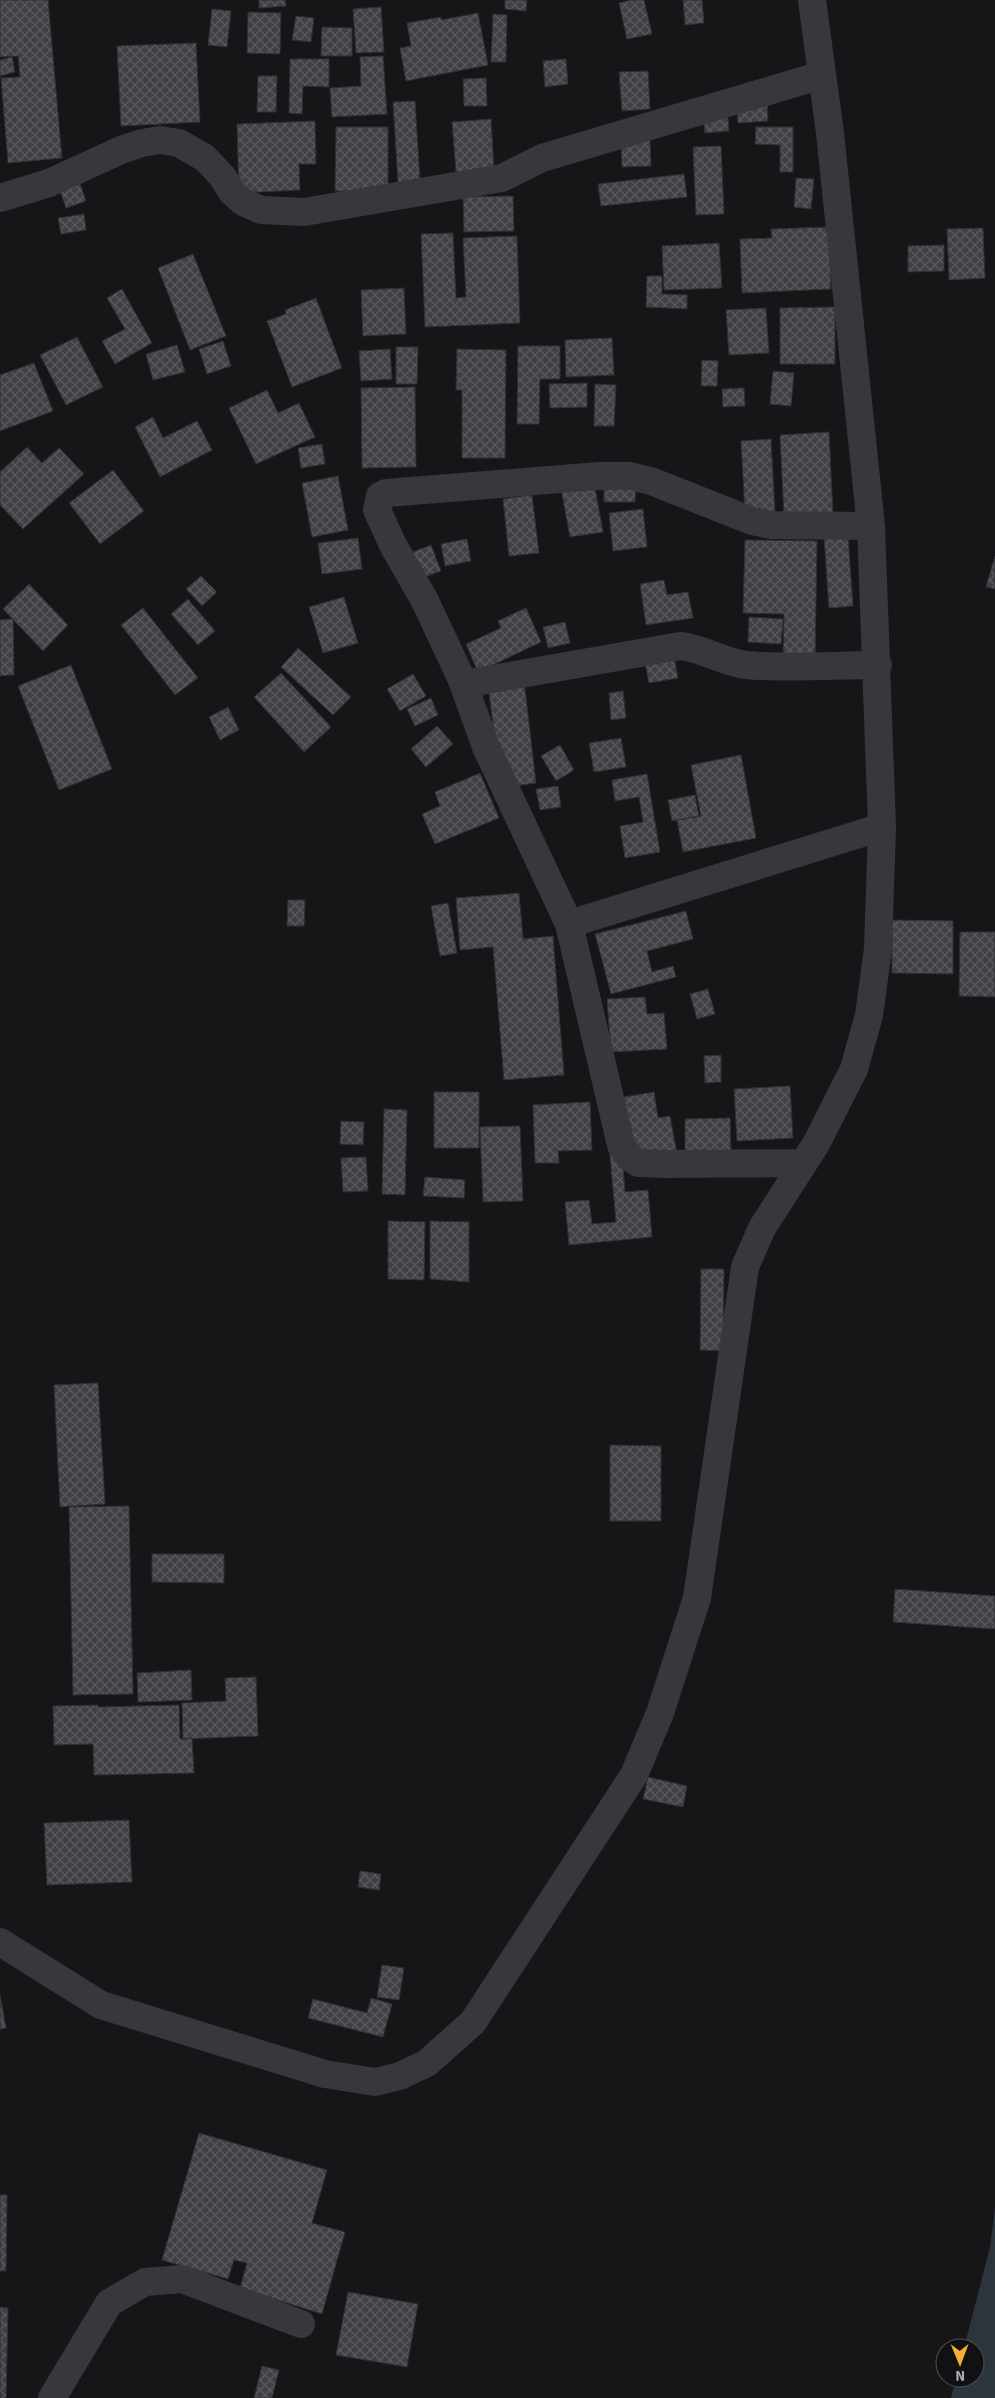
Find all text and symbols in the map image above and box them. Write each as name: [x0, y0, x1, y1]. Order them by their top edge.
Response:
north arrow: [935, 2338, 985, 2388]
text: N: [955, 2367, 965, 2384]

